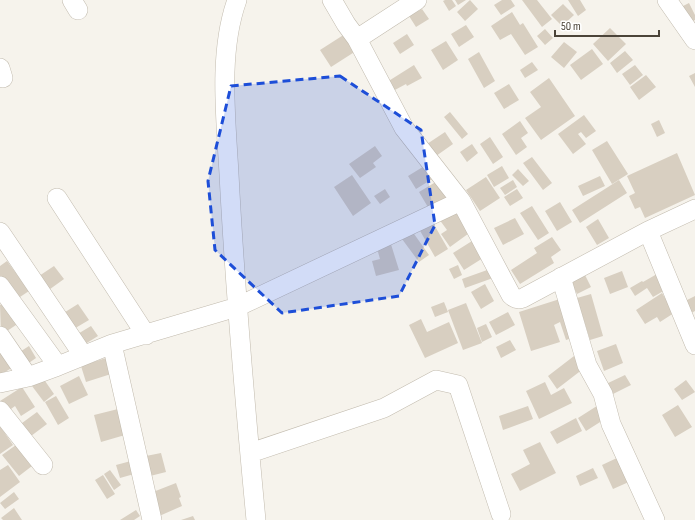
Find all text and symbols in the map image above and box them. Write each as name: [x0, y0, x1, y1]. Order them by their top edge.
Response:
scale bar: [555, 12, 659, 38]
text: 50 m: [561, 19, 581, 34]

